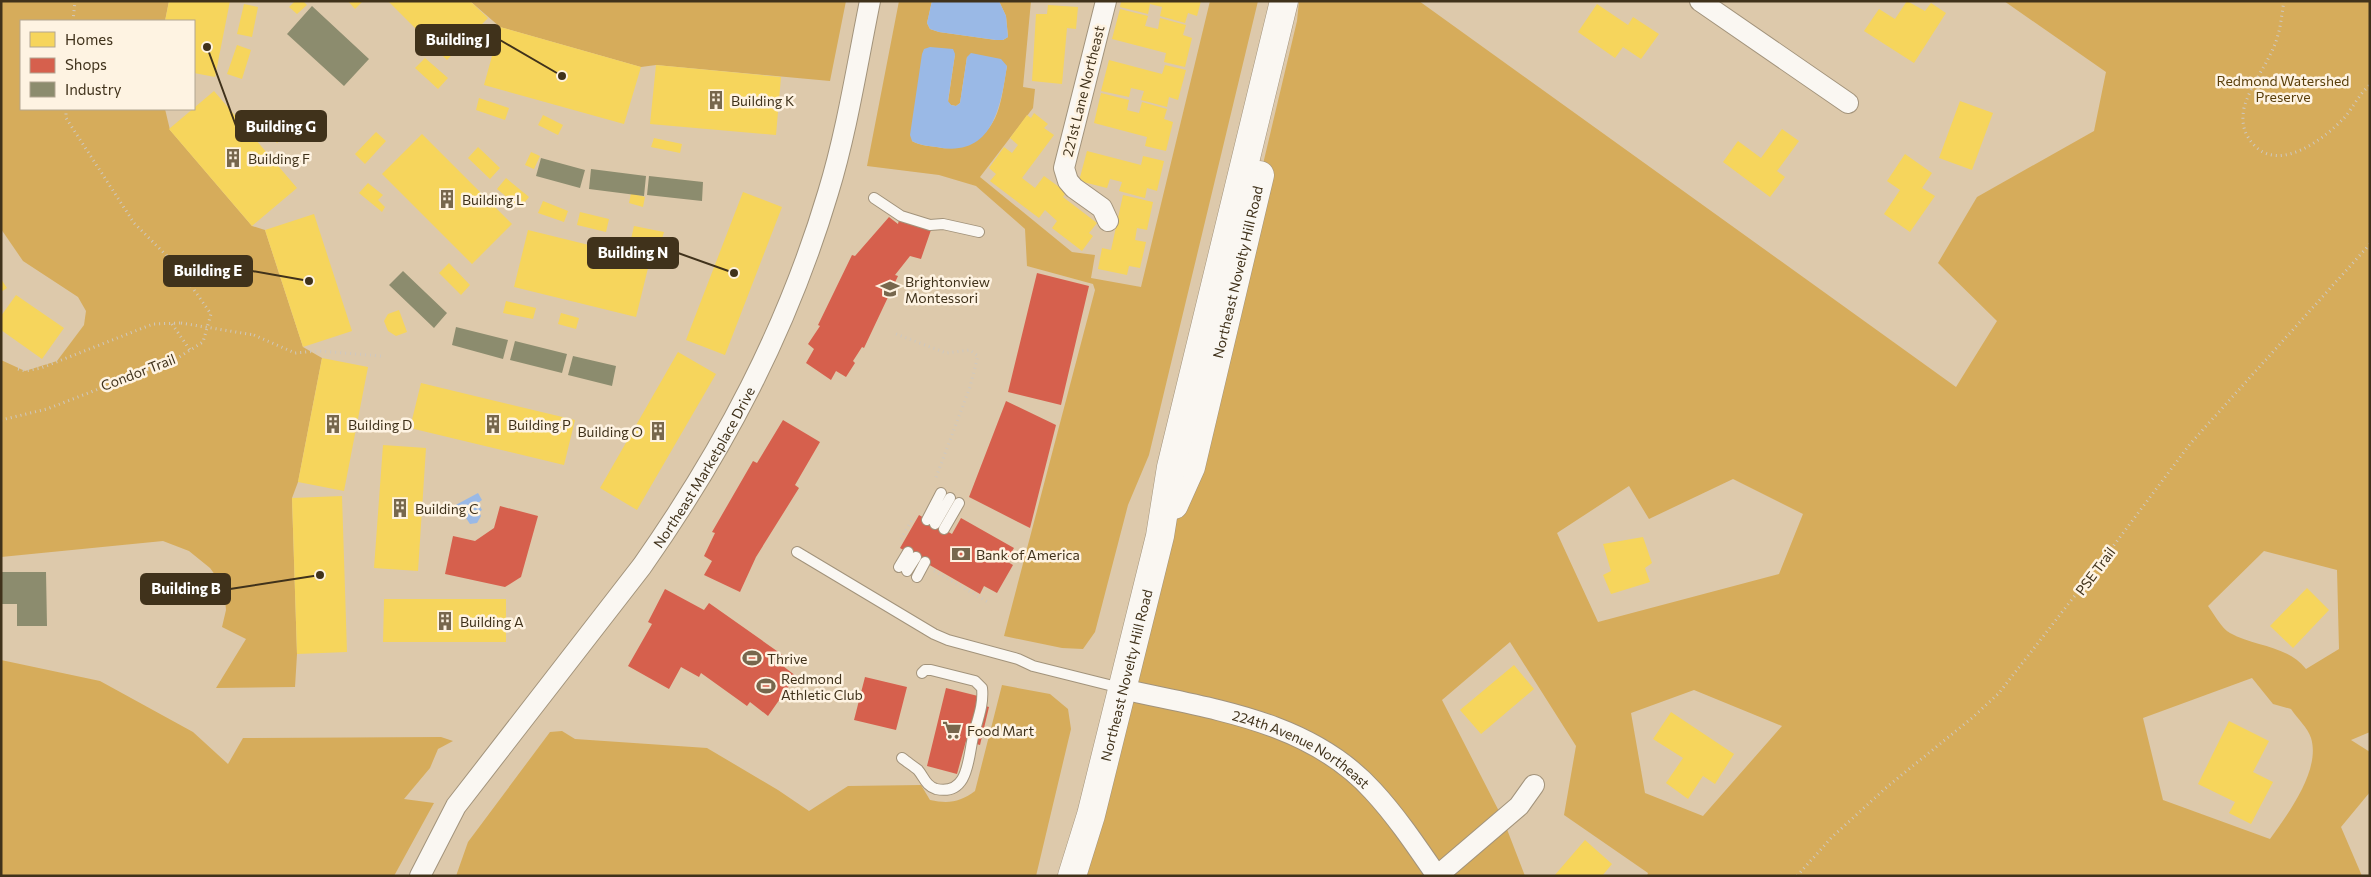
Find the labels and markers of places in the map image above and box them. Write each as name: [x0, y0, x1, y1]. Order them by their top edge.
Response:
callout: Building J: [416, 25, 500, 55]
building icon: Building K: [705, 89, 727, 111]
place label: Building K: [731, 92, 794, 109]
callout: Building G: [236, 111, 326, 141]
building icon: Building F: [222, 147, 244, 169]
place label: Building F: [248, 150, 310, 167]
building icon: Building L: [436, 188, 458, 210]
place label: Building L: [462, 191, 524, 208]
callout: Building N: [588, 238, 678, 268]
callout: Building E: [164, 256, 252, 286]
place label: Brightonview Montessori: [905, 273, 990, 306]
school or university icon: Brightonview Montessori: [879, 278, 901, 300]
building icon: Building D: [322, 413, 344, 435]
building icon: Building P: [482, 413, 504, 435]
place label: Building D: [348, 416, 412, 433]
place label: Building P: [508, 416, 571, 433]
building icon: Building O: [647, 420, 669, 442]
place label: Building O: [578, 423, 643, 440]
building icon: Building C: [389, 497, 411, 519]
place label: Building C: [415, 500, 479, 517]
bank icon: Bank of America: [950, 543, 972, 565]
place label: Bank of America: [976, 546, 1080, 563]
callout: Building B: [141, 574, 230, 604]
building icon: Building A: [434, 610, 456, 632]
place label: Building A: [460, 613, 524, 630]
sports icon: Thrive: [741, 647, 763, 669]
place label: Thrive: [767, 650, 808, 667]
place label: Redmond Athletic Club: [781, 670, 863, 703]
sports icon: Redmond Athletic Club: [755, 675, 777, 697]
supermarket icon: Food Mart: [941, 719, 963, 741]
place label: Food Mart: [967, 722, 1034, 739]

